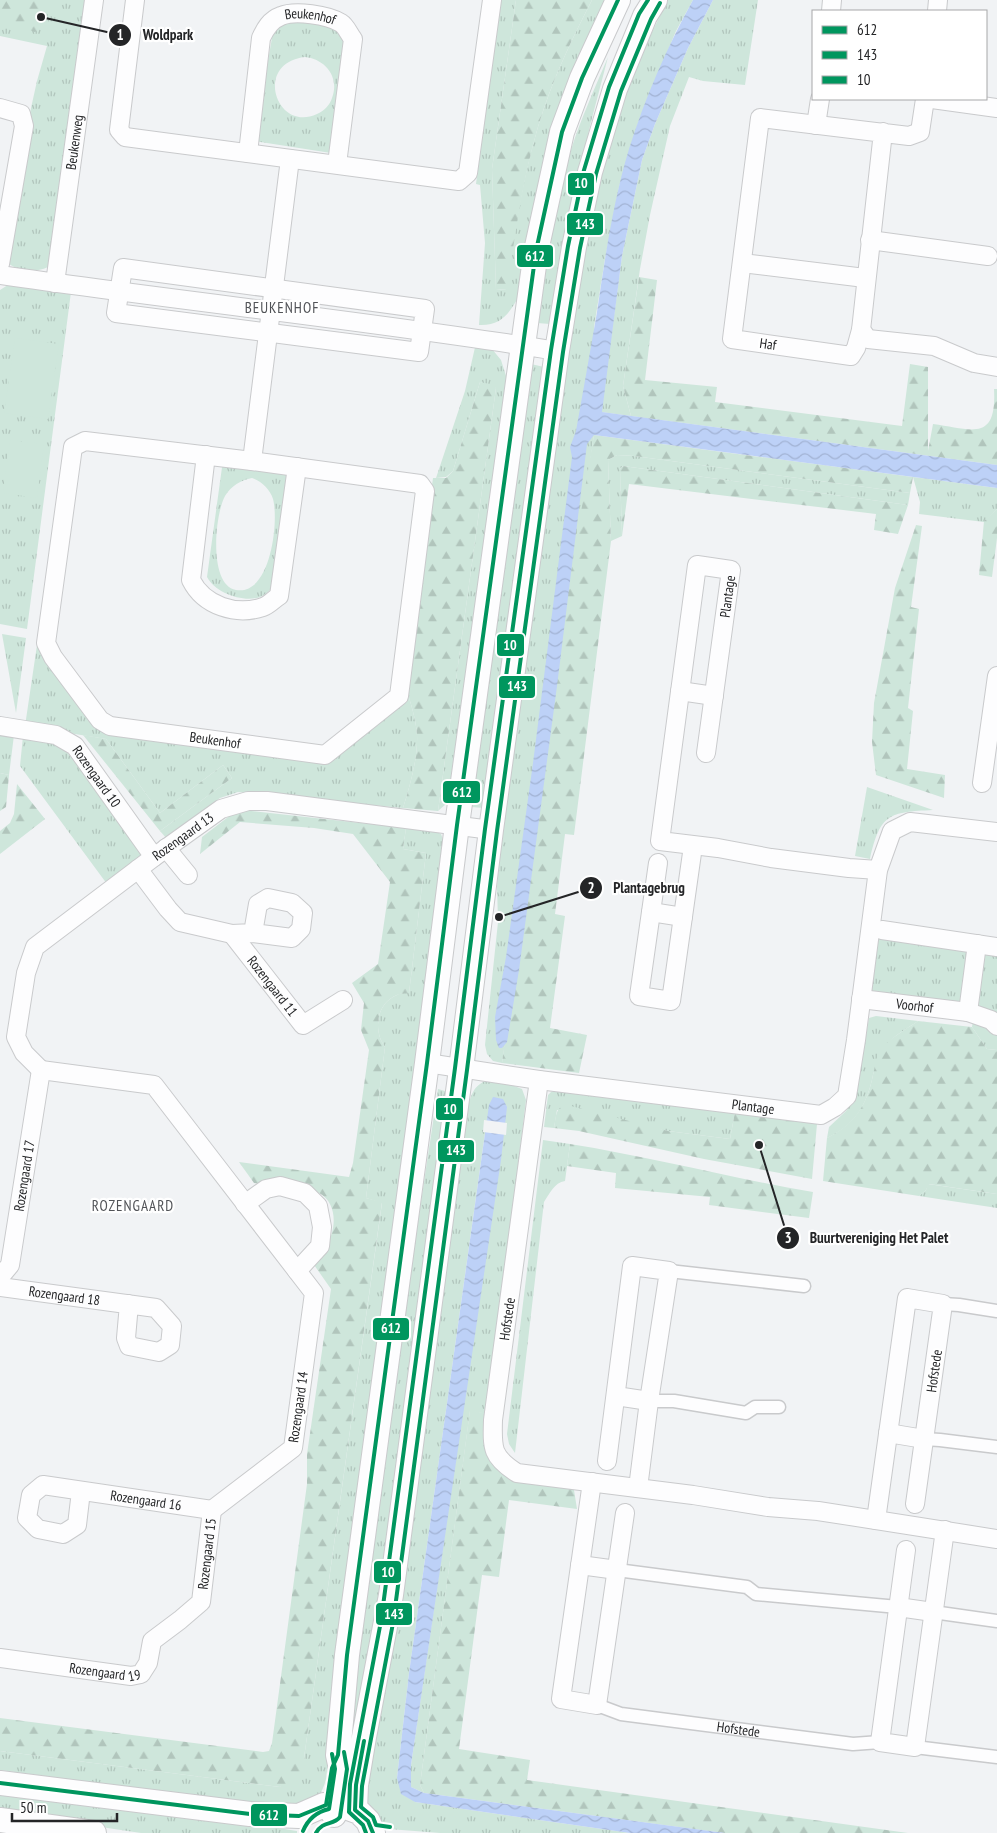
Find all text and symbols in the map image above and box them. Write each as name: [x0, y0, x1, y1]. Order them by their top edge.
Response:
street label: Beukenhof: [283, 4, 339, 29]
legend: [812, 10, 987, 100]
callout: Woldpark: [108, 20, 203, 50]
text: 612: [857, 20, 877, 39]
text: 1: [116, 25, 124, 44]
text: Woldpark: [142, 25, 194, 44]
text: 143: [857, 45, 877, 64]
text: 10: [857, 70, 871, 89]
street label: Beukenweg: [62, 114, 87, 171]
line badge: 10: [567, 172, 595, 196]
text: 10: [574, 174, 588, 192]
line badge: 143: [566, 212, 604, 236]
text: 143: [575, 215, 595, 233]
line badge: 612: [516, 244, 554, 268]
text: 612: [525, 247, 545, 265]
district label: BEUKENHOF: [245, 298, 319, 317]
street label: Haf: [758, 334, 778, 354]
street label: Plantage: [716, 574, 739, 619]
line badge: 10: [496, 633, 525, 657]
text: 10: [503, 636, 517, 654]
line badge: 143: [498, 675, 536, 699]
text: 143: [507, 677, 527, 695]
street label: Beukenhof: [188, 728, 242, 753]
street label: Rozengaard 10: [69, 742, 125, 811]
line badge: 612: [442, 780, 481, 804]
text: 612: [452, 783, 472, 801]
street label: Rozengaard 13: [149, 808, 217, 864]
callout: Plantagebrug: [578, 873, 695, 903]
text: 2: [587, 878, 595, 897]
text: Plantagebrug: [613, 878, 685, 897]
street label: Rozengaard 11: [243, 952, 302, 1020]
street label: Voorhof: [894, 994, 935, 1017]
street label: Plantage: [731, 1095, 776, 1118]
line badge: 10: [435, 1097, 464, 1121]
text: 10: [443, 1100, 457, 1118]
street label: Rozengaard 17: [10, 1139, 39, 1213]
line badge: 143: [437, 1139, 475, 1163]
text: 143: [446, 1141, 466, 1159]
district label: ROZENGAARD: [92, 1196, 174, 1215]
callout: Buurtvereniging Het Palet: [775, 1223, 959, 1253]
text: 3: [784, 1228, 792, 1247]
text: Buurtvereniging Het Palet: [810, 1228, 949, 1247]
street label: Rozengaard 18: [28, 1282, 101, 1309]
street label: Hofstede: [495, 1296, 519, 1342]
line badge: 612: [372, 1317, 410, 1341]
text: 612: [381, 1319, 401, 1337]
street label: Hofstede: [922, 1348, 946, 1394]
street label: Rozengaard 14: [284, 1370, 312, 1444]
street label: Rozengaard 16: [109, 1486, 183, 1514]
street label: Rozengaard 15: [194, 1517, 220, 1590]
line badge: 10: [373, 1560, 402, 1584]
text: 10: [381, 1563, 395, 1581]
line badge: 143: [375, 1602, 413, 1626]
text: 143: [384, 1605, 404, 1623]
street label: Rozengaard 19: [68, 1659, 142, 1685]
street label: Hofstede: [716, 1717, 761, 1741]
scale bar: [12, 1790, 118, 1822]
text: 50 m: [20, 1798, 46, 1817]
line badge: 612: [250, 1803, 288, 1827]
text: 612: [259, 1806, 279, 1824]

